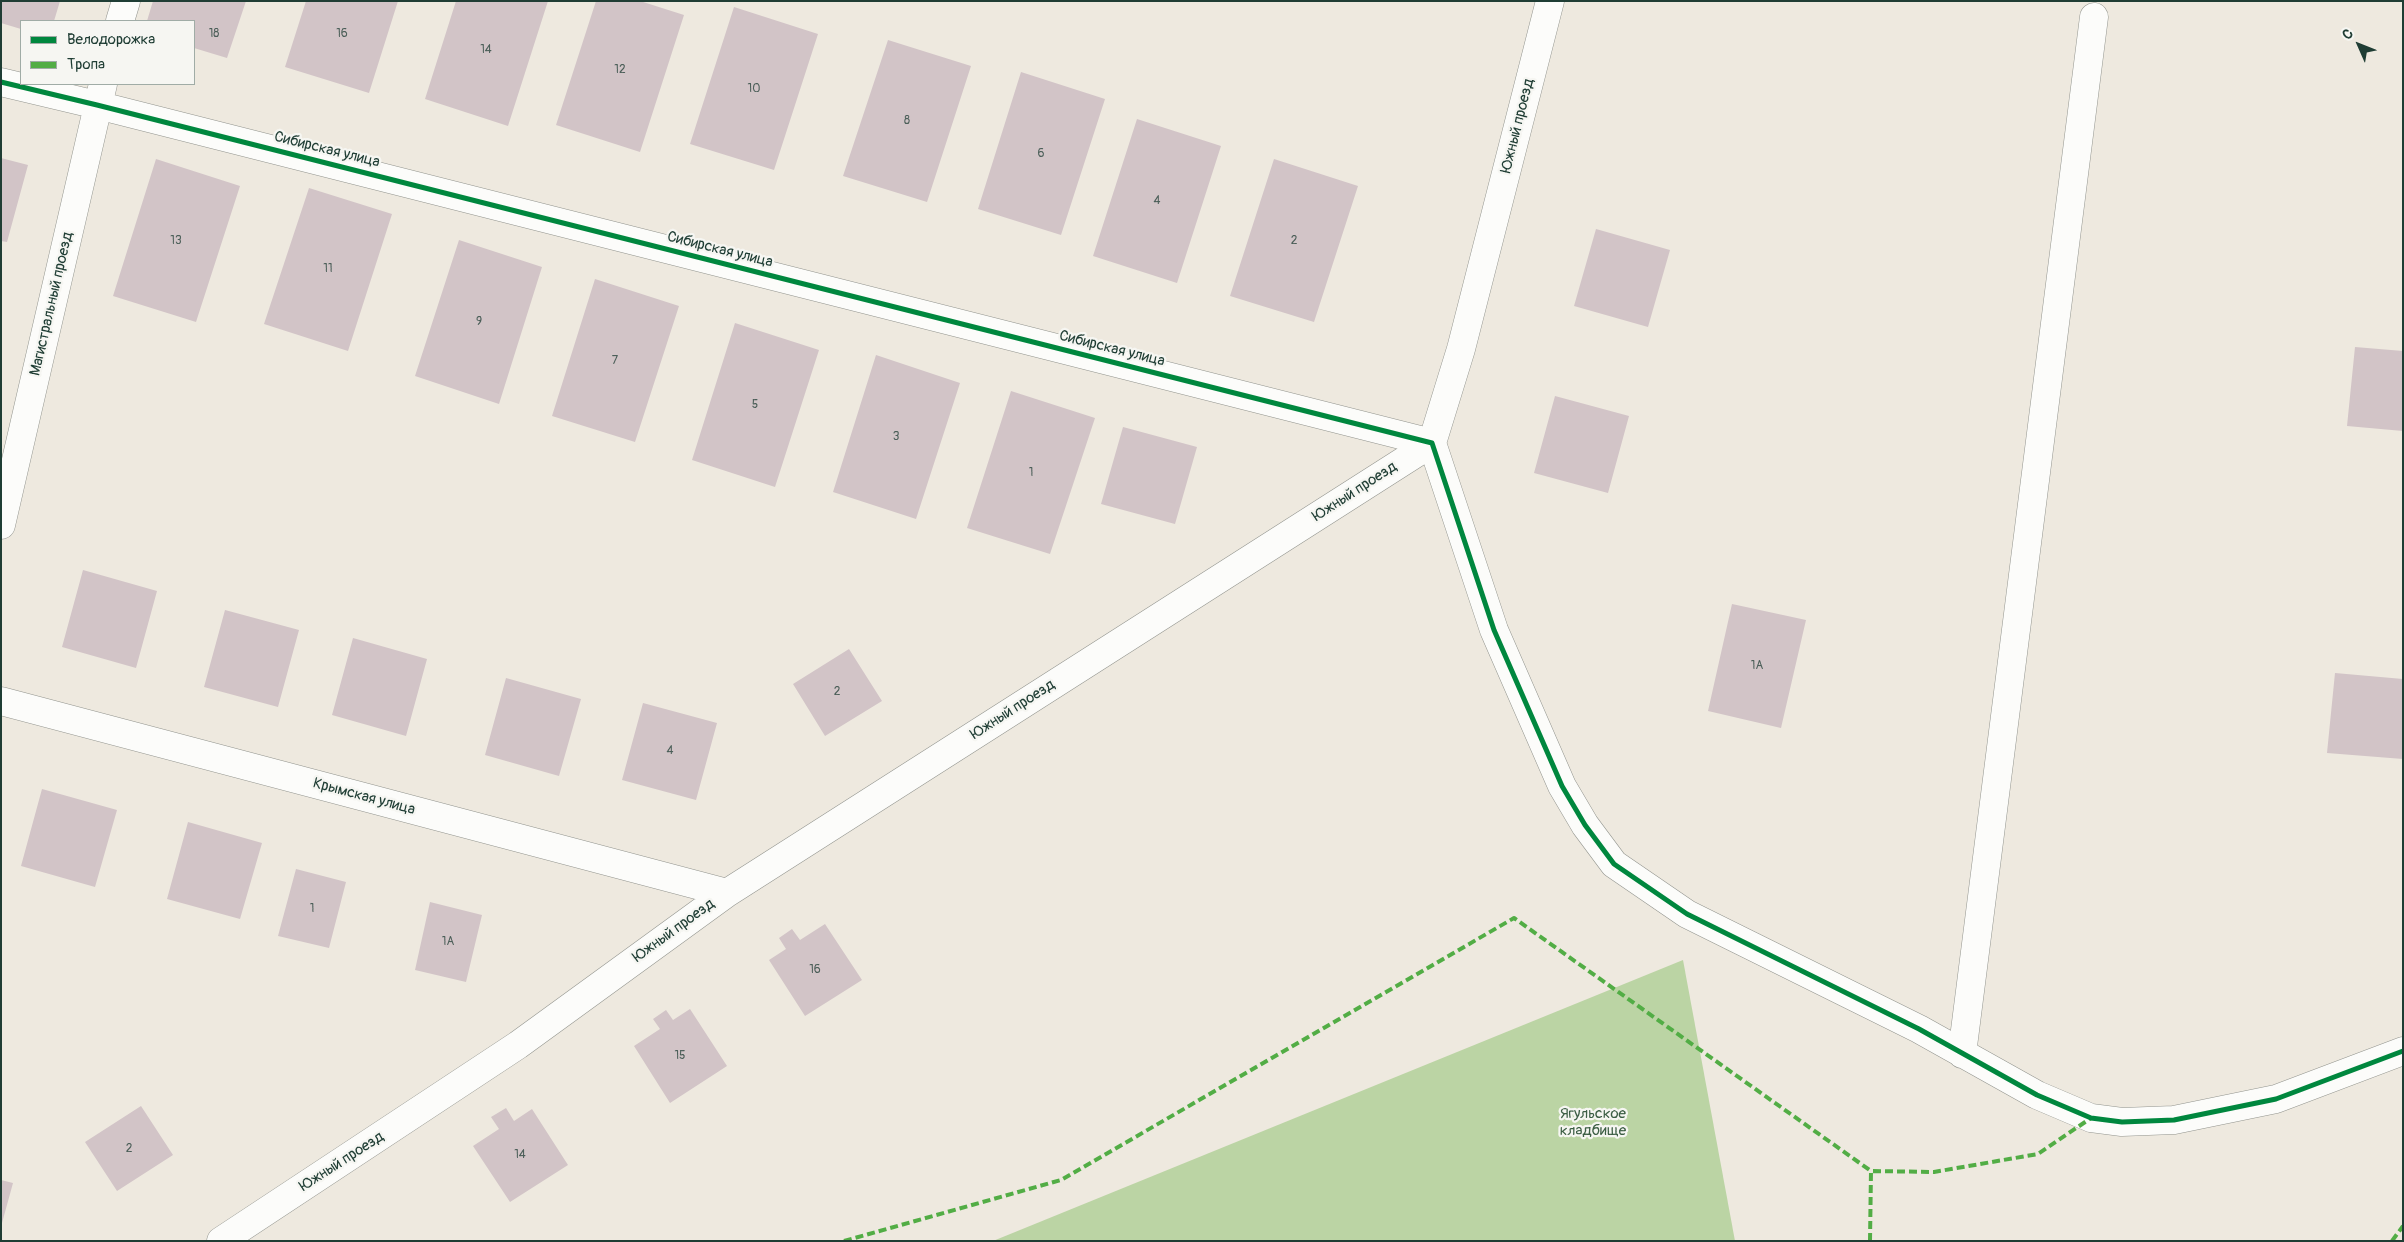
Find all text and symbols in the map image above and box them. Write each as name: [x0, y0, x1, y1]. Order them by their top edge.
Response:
legend: [20, 20, 195, 85]
north arrow: [2334, 20, 2384, 70]
text: С: [2339, 25, 2357, 43]
house number: 18: [209, 27, 219, 41]
house number: 16: [336, 27, 348, 41]
text: Велодорожка: [67, 30, 155, 49]
house number: 14: [480, 43, 492, 57]
text: Тропа: [67, 55, 105, 74]
house number: 12: [614, 63, 626, 77]
street label: Южный проезд: [1498, 77, 1538, 175]
house number: 10: [748, 82, 760, 96]
house number: 8: [904, 114, 910, 128]
street label: Сибирская улица: [272, 128, 382, 172]
house number: 6: [1038, 147, 1044, 161]
house number: 4: [1154, 194, 1160, 208]
street label: Сибирская улица: [665, 228, 775, 272]
street label: Магистральный проезд: [27, 230, 77, 378]
house number: 13: [170, 234, 182, 248]
house number: 2: [1291, 234, 1297, 248]
house number: 11: [323, 262, 333, 276]
house number: 9: [476, 315, 482, 329]
street label: Сибирская улица: [1057, 327, 1167, 371]
house number: 7: [612, 354, 618, 368]
house number: 5: [752, 398, 758, 412]
house number: 3: [893, 430, 899, 444]
street label: Южный проезд: [1310, 458, 1400, 526]
house number: 1: [1029, 466, 1033, 480]
house number: 1А: [1751, 659, 1763, 673]
street label: Южный проезд: [968, 676, 1058, 744]
house number: 2: [834, 685, 840, 699]
house number: 4: [667, 744, 673, 758]
street label: Крымская улица: [311, 775, 417, 819]
street label: Южный проезд: [630, 895, 718, 967]
house number: 1: [310, 902, 314, 916]
house number: 1А: [442, 935, 454, 949]
house number: 16: [809, 963, 821, 977]
house number: 15: [674, 1049, 686, 1063]
park label: Ягульское кладбище: [1560, 1105, 1626, 1140]
street label: Южный проезд: [297, 1128, 387, 1196]
house number: 2: [126, 1142, 132, 1156]
house number: 14: [514, 1148, 526, 1162]

